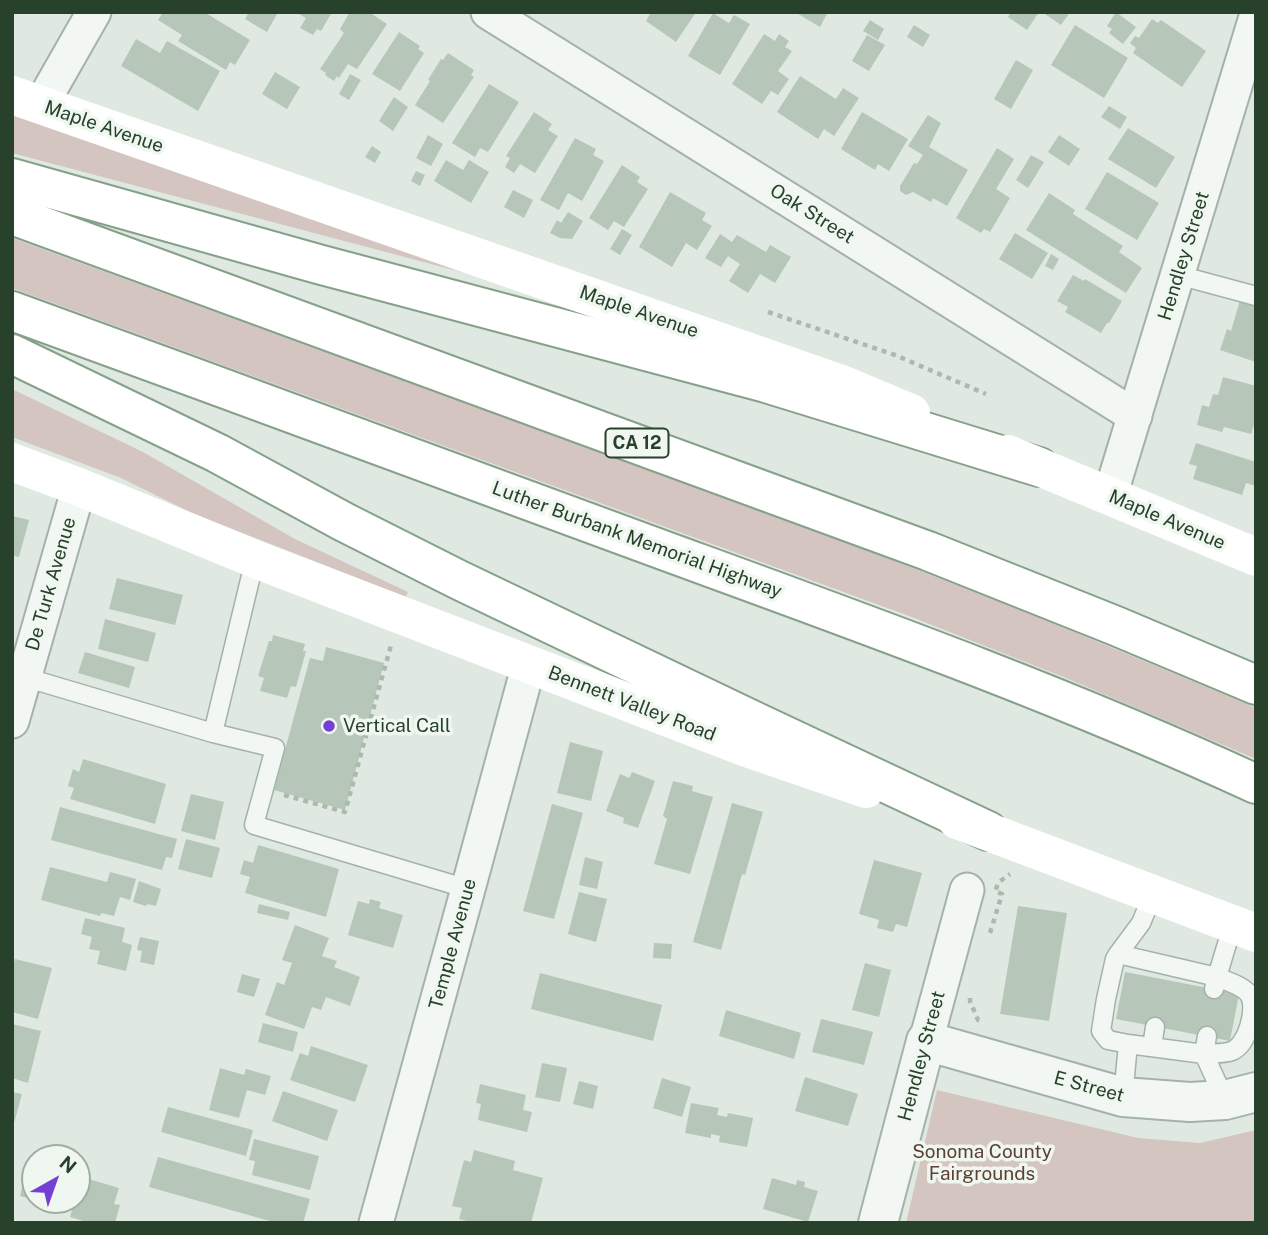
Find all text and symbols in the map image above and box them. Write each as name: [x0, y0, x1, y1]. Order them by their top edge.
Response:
street label: Maple Avenue: [41, 96, 167, 158]
street label: Oak Street: [766, 179, 858, 249]
street label: Hendley Street: [1154, 189, 1214, 323]
street label: Maple Avenue: [576, 281, 702, 343]
road number: CA 12: [606, 428, 668, 458]
street label: Luther Burbank Memorial Highway: [489, 477, 785, 603]
street label: Maple Avenue: [1105, 485, 1229, 555]
street label: De Turk Avenue: [21, 515, 81, 653]
street label: Bennett Valley Road: [545, 661, 719, 747]
place label: Vertical Call: [343, 715, 451, 737]
marker: Vertical Call: [321, 718, 337, 734]
street label: Temple Avenue: [425, 876, 481, 1012]
street label: Hendley Street: [894, 988, 950, 1124]
street label: E Street: [1051, 1067, 1127, 1107]
park label: Sonoma County Fairgrounds: [912, 1141, 1052, 1185]
north arrow: [21, 1144, 91, 1214]
text: N: [55, 1151, 81, 1178]

